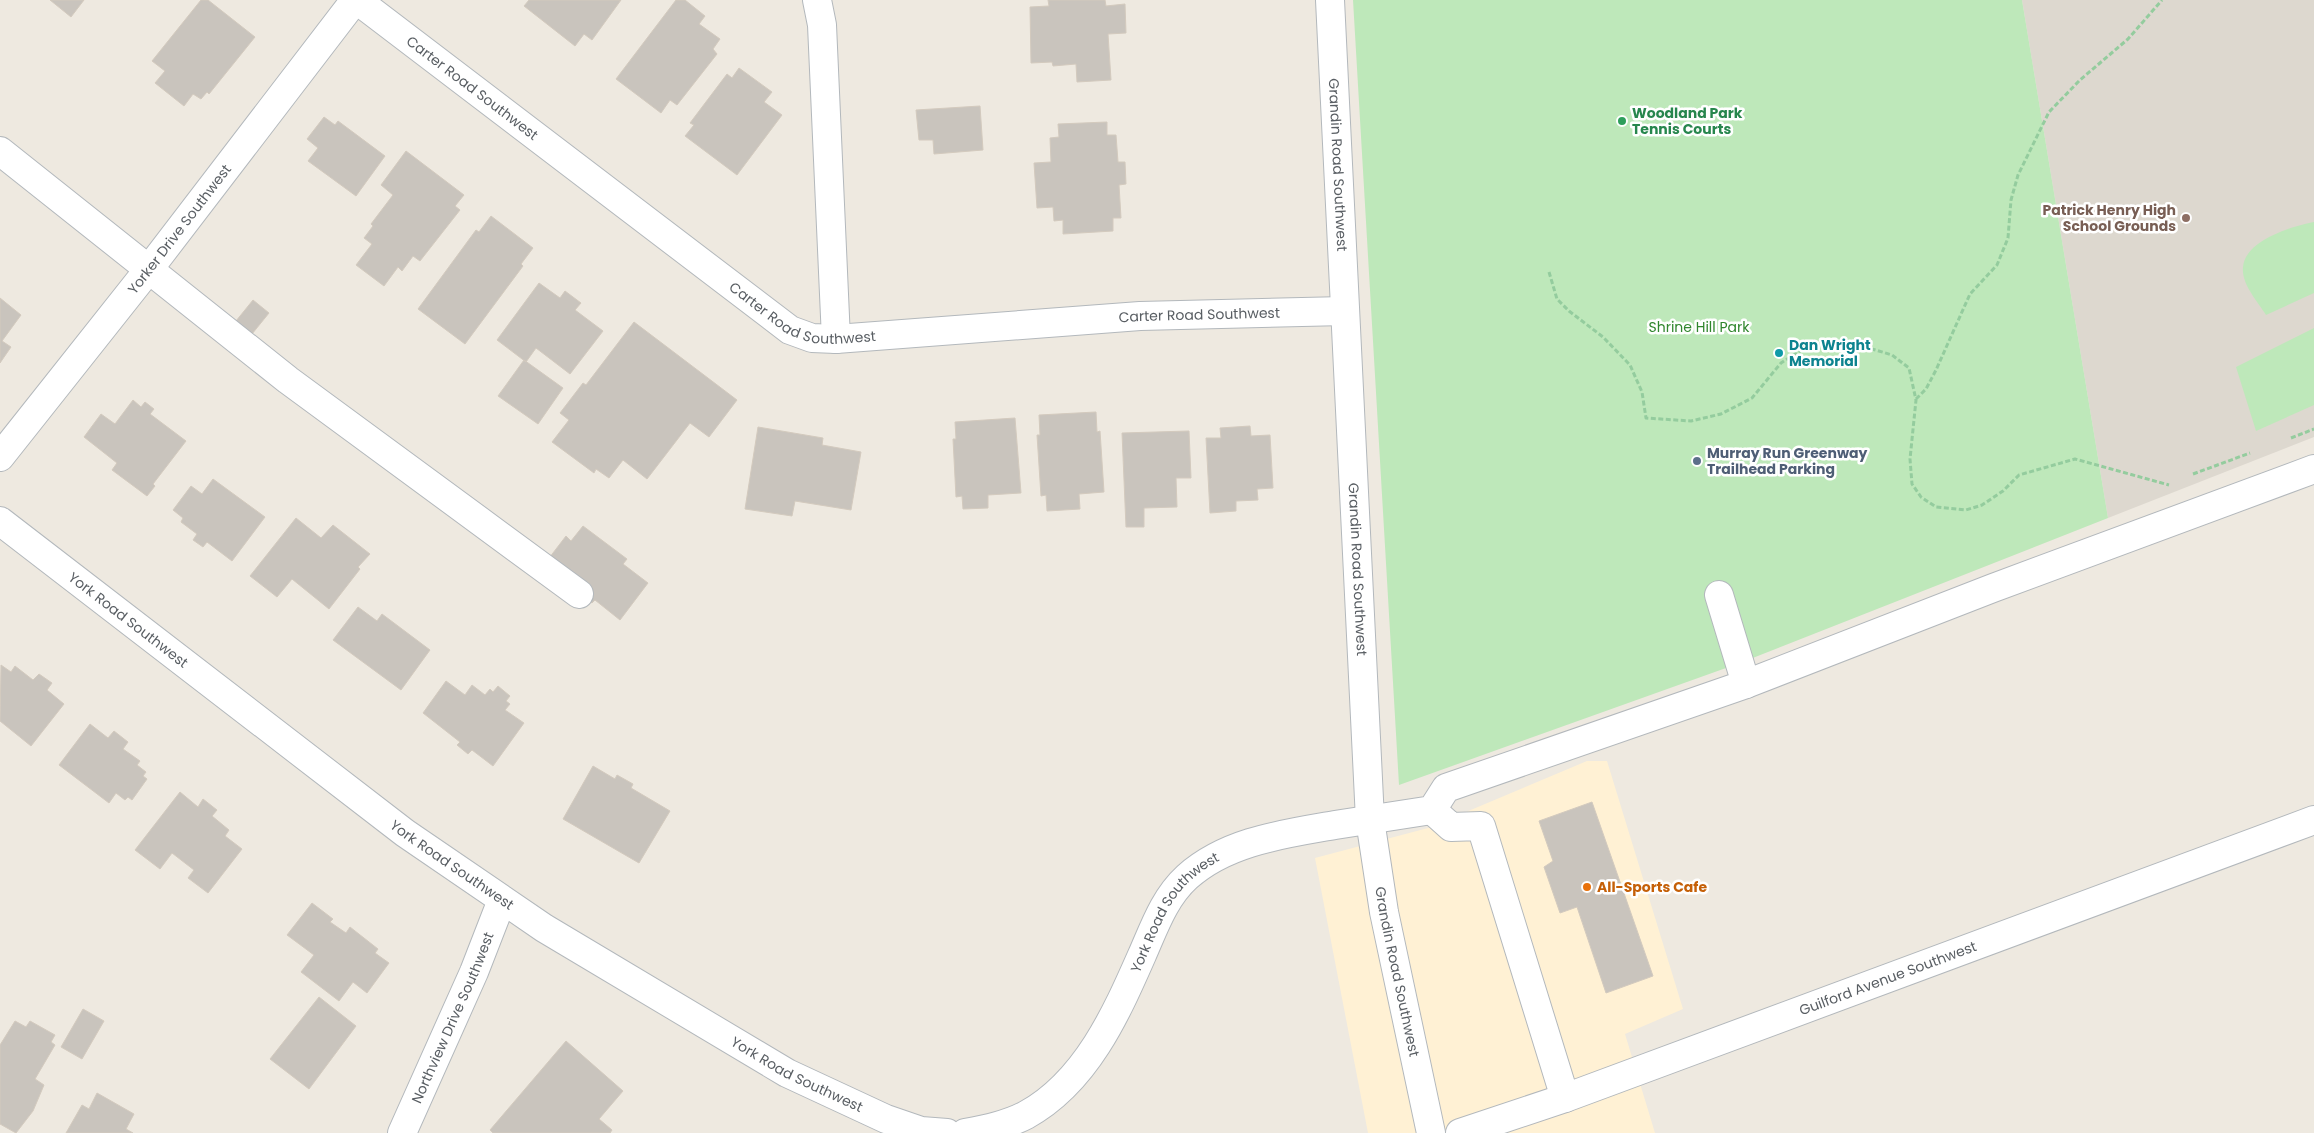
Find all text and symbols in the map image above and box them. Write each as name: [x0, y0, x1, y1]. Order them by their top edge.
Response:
street label: Carter Road Southwest: [402, 31, 543, 145]
street label: Grandin Road Southwest: [1324, 78, 1352, 252]
place label: Woodland Park Tennis Courts: [1632, 103, 1743, 139]
marker: Woodland Park Tennis Courts: [1616, 115, 1628, 127]
street label: Yorker Drive Southwest: [123, 160, 236, 298]
place label: Patrick Henry High School Grounds: [2042, 200, 2176, 236]
marker: Patrick Henry High School Grounds: [2180, 212, 2192, 224]
street label: Carter Road Southwest: [725, 277, 876, 349]
street label: Carter Road Southwest: [1118, 303, 1280, 328]
park label: Shrine Hill Park: [1649, 317, 1750, 337]
place label: Dan Wright Memorial: [1789, 335, 1871, 371]
marker: Dan Wright Memorial: [1773, 347, 1785, 359]
place label: Murray Run Greenway Trailhead Parking: [1707, 443, 1868, 479]
marker: Murray Run Greenway Trailhead Parking: [1691, 455, 1703, 467]
street label: Grandin Road Southwest: [1344, 482, 1372, 656]
street label: York Road Southwest: [64, 567, 192, 672]
street label: York Road Southwest: [386, 815, 518, 915]
street label: York Road Southwest: [1125, 847, 1222, 976]
place label: All-Sports Cafe: [1597, 877, 1707, 897]
marker: All-Sports Cafe: [1581, 881, 1593, 893]
street label: Grandin Road Southwest: [1370, 885, 1424, 1058]
street label: Northview Drive Southwest: [407, 929, 499, 1107]
street label: Guilford Avenue Southwest: [1796, 936, 1979, 1020]
street label: York Road Southwest: [727, 1032, 866, 1117]

